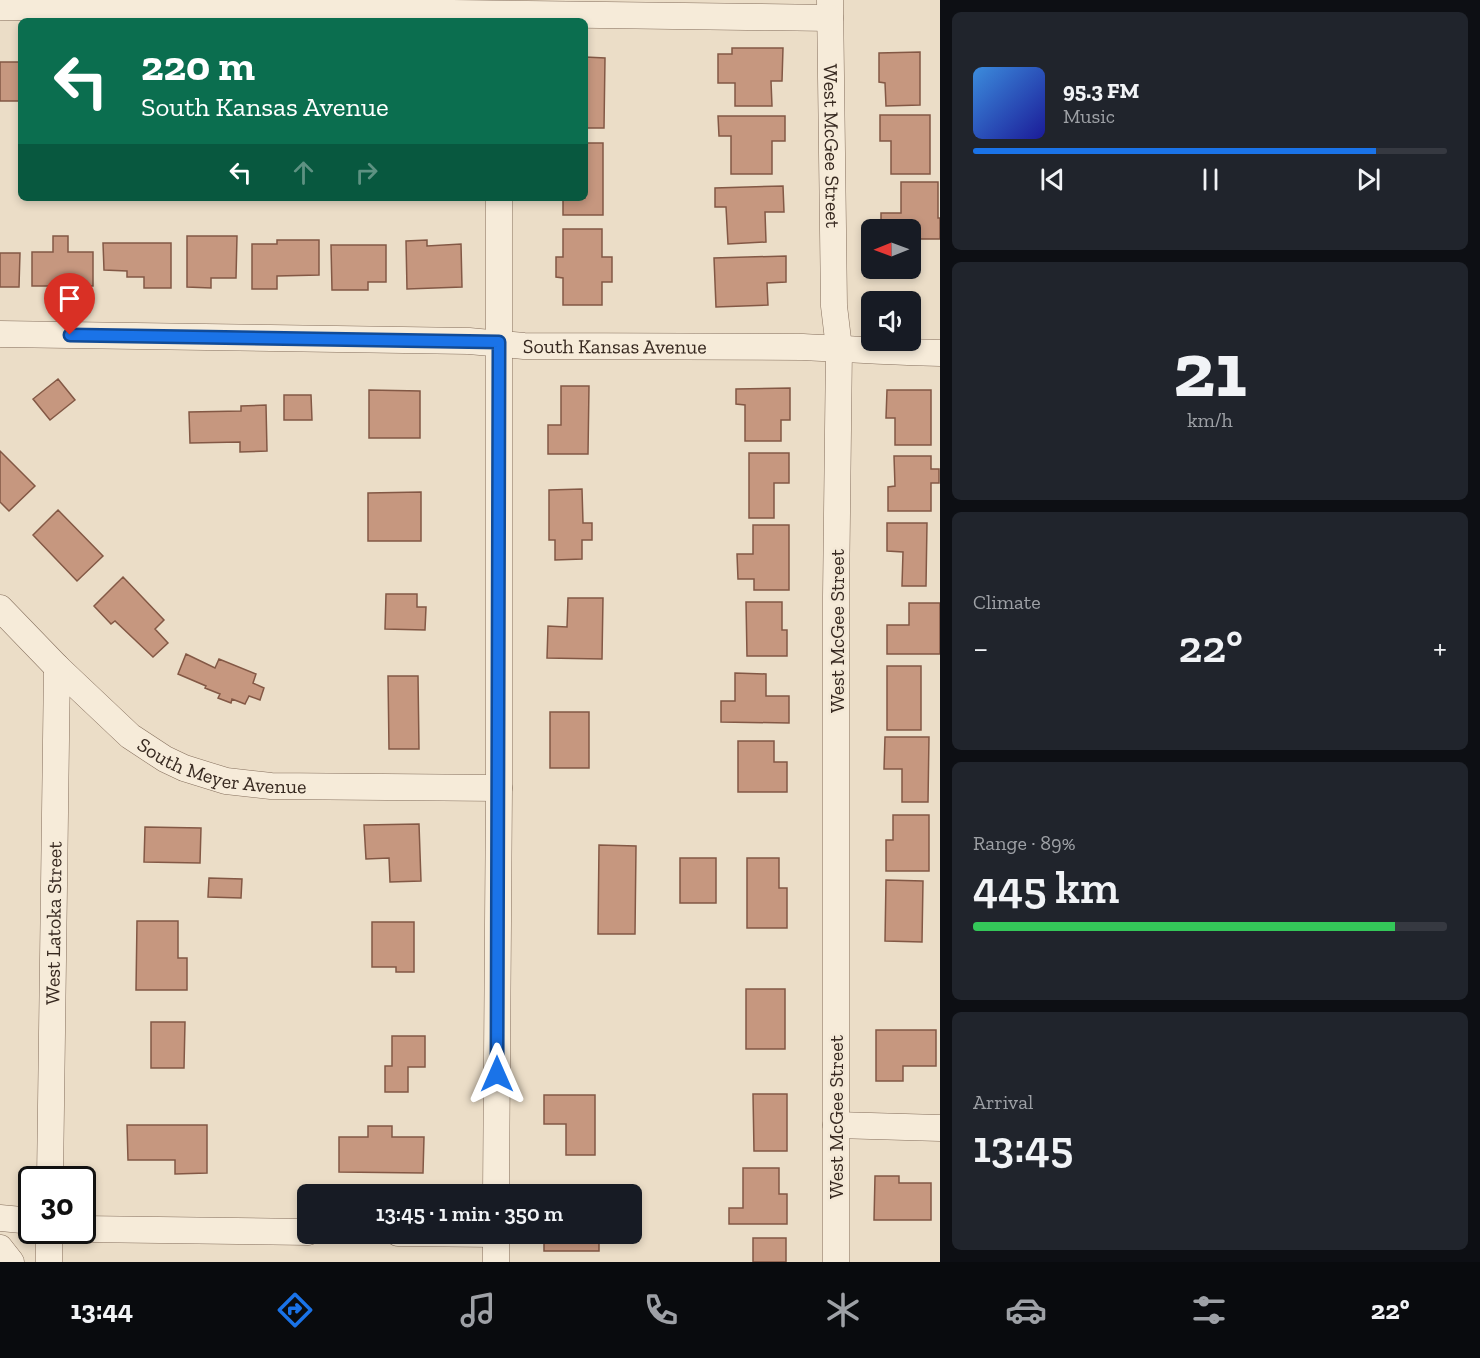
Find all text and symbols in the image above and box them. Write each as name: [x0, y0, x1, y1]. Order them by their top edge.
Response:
text: 220 m: [141, 40, 255, 91]
icon: left: [42, 42, 120, 120]
street label: West McGee Street: [819, 64, 845, 229]
text: 95.3 FM: [1063, 77, 1139, 104]
text: South Kansas Avenue: [141, 91, 389, 123]
text: Music: [1063, 104, 1115, 128]
icon: left: [224, 156, 257, 189]
icon: ahead: [287, 156, 320, 189]
icon: right: [350, 156, 383, 189]
icon: previous: [1036, 163, 1069, 196]
icon: pause: [1194, 163, 1227, 196]
icon: next: [1352, 163, 1385, 196]
north arrow: [861, 219, 921, 279]
map controls: [861, 219, 921, 351]
pin: [44, 273, 95, 335]
icon: arrive: [53, 282, 86, 315]
button: sound: [861, 291, 921, 351]
text: 21: [1173, 322, 1247, 416]
street label: South Kansas Avenue: [523, 334, 707, 359]
text: km/h: [1187, 408, 1233, 432]
street label: West McGee Street: [825, 548, 849, 713]
text: Climate: [973, 590, 1041, 614]
text: 22°: [1179, 620, 1243, 674]
text: −: [973, 628, 988, 667]
text: +: [1433, 628, 1447, 667]
street label: South Meyer Avenue: [133, 732, 307, 798]
text: Range · 89%: [973, 831, 1075, 855]
street label: West Latoka Street: [40, 841, 67, 1005]
text: 445 km: [973, 861, 1119, 915]
street label: West McGee Street: [824, 1034, 848, 1199]
position arrow: [465, 1042, 529, 1106]
text: Arrival: [973, 1090, 1033, 1114]
text: 13:45: [973, 1120, 1073, 1174]
speed limit sign: 30: [18, 1166, 96, 1244]
text: 13:45 · 1 min · 350 m: [376, 1200, 563, 1227]
icon: directions: [274, 1289, 316, 1331]
icon: music: [457, 1289, 499, 1331]
icon: phone: [640, 1289, 682, 1331]
icon: climate: [822, 1289, 864, 1331]
icon: car: [1005, 1289, 1047, 1331]
icon: filters: [1188, 1289, 1230, 1331]
text: 13:44: [70, 1294, 133, 1326]
text: 22°: [1371, 1294, 1410, 1326]

